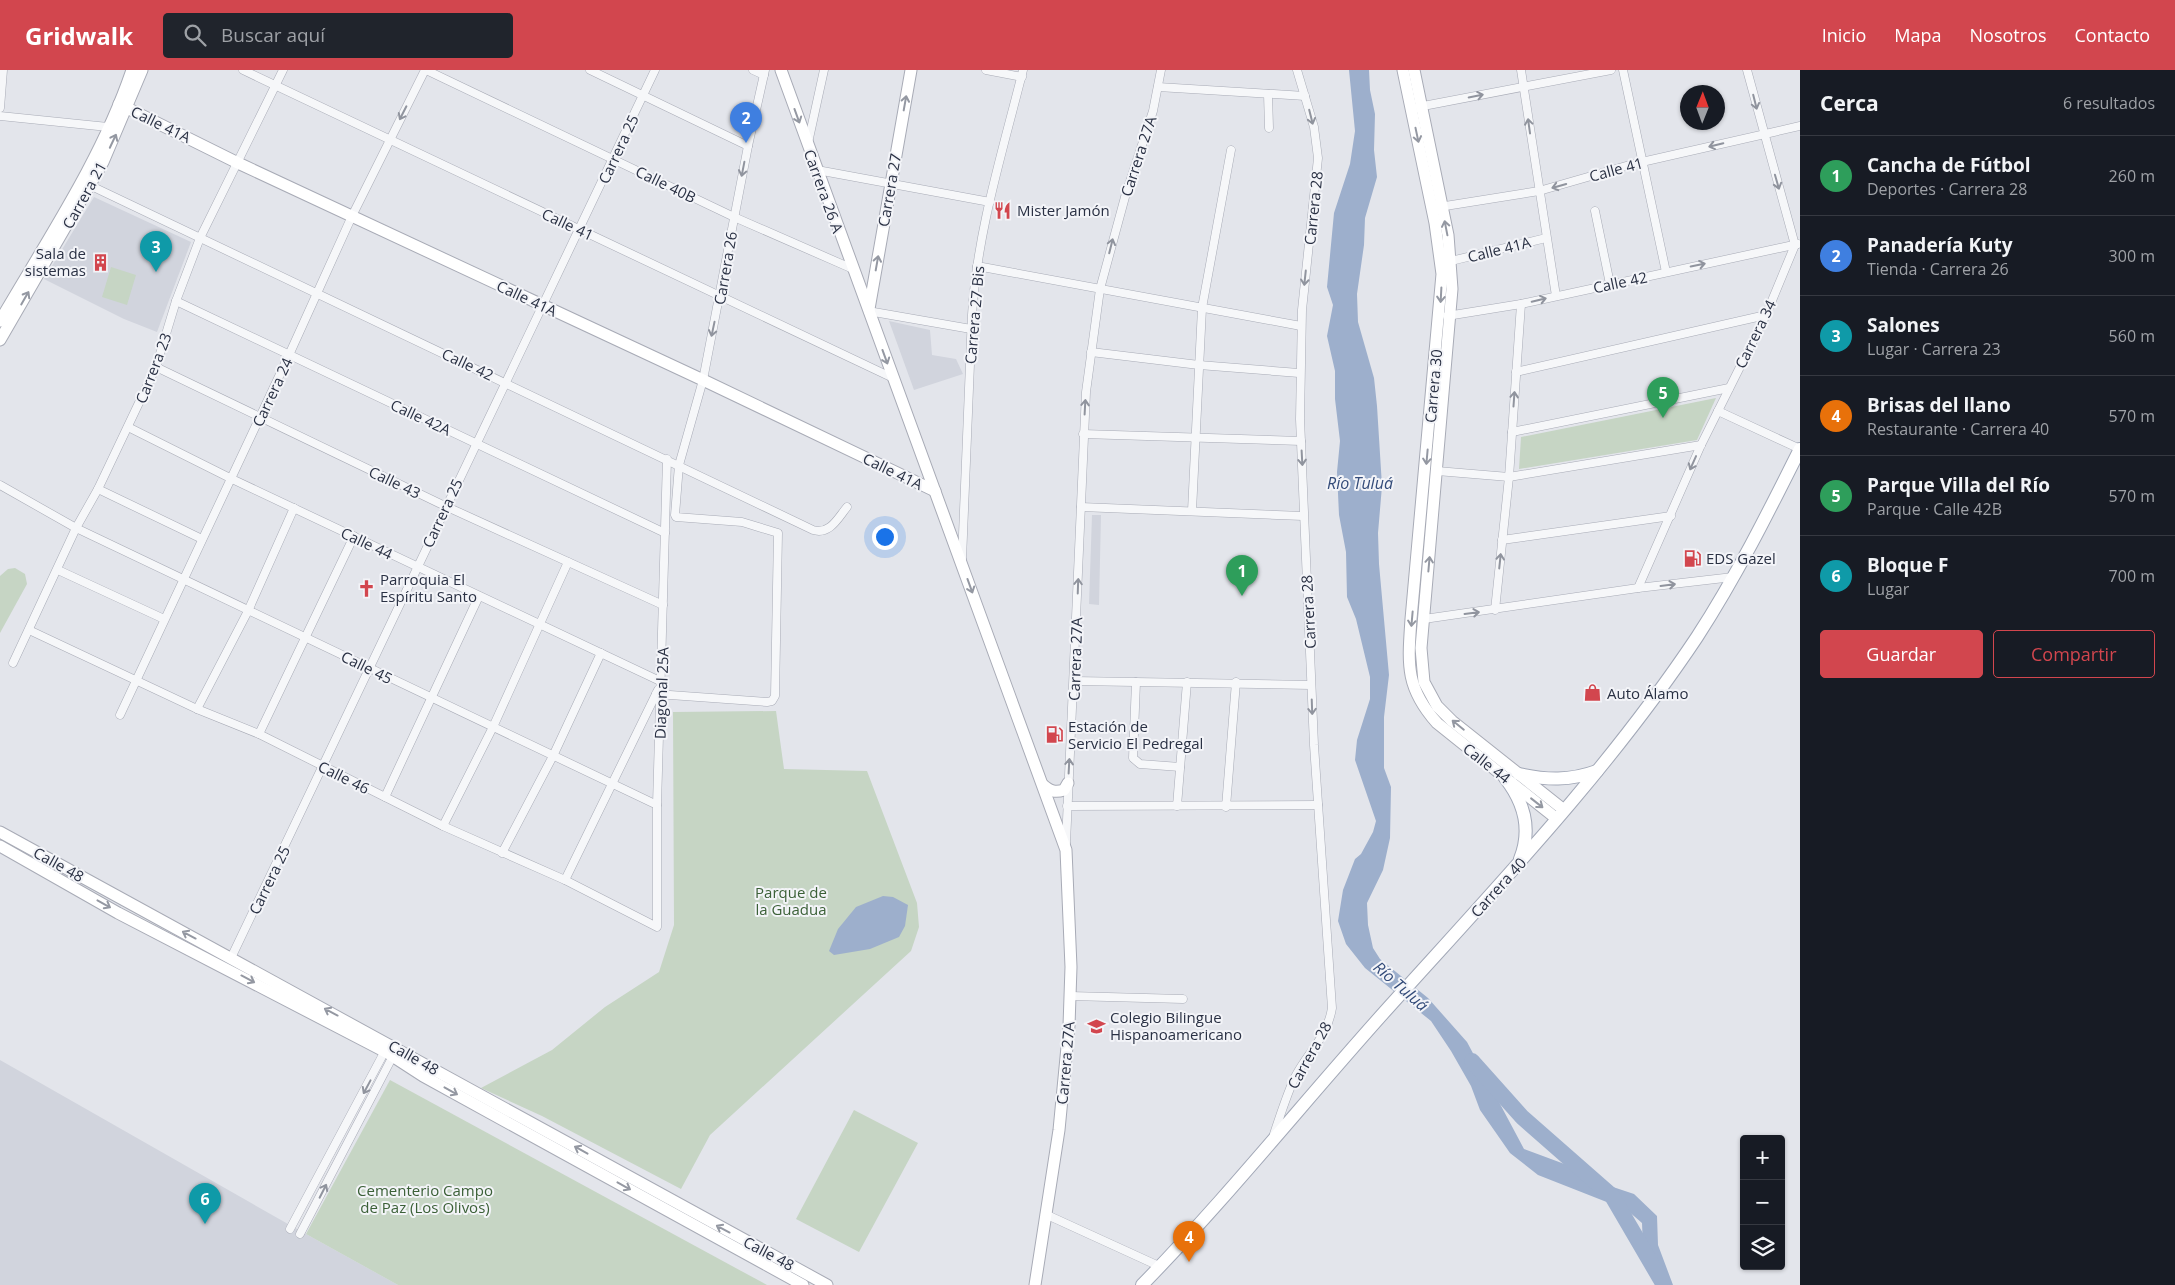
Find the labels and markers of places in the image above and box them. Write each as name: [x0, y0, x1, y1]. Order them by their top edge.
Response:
pin: 2: [730, 102, 762, 143]
restaurant icon: Mister Jamón: [993, 200, 1013, 220]
place label: Mister Jamón: [1017, 200, 1110, 220]
pin: 3: [140, 231, 172, 272]
place label: Sala de sistemas: [25, 243, 86, 280]
building icon: Sala de sistemas: [90, 252, 110, 272]
pin: 5: [1647, 377, 1679, 418]
fuel station icon: EDS Gazel: [1682, 548, 1702, 568]
place label: EDS Gazel: [1706, 548, 1776, 568]
pin: 1: [1226, 555, 1258, 596]
place label: Parroquia El Espíritu Santo: [380, 569, 477, 606]
church icon: Parroquia El Espíritu Santo: [356, 578, 376, 598]
shop icon: Auto Álamo: [1583, 683, 1603, 703]
place label: Auto Álamo: [1607, 683, 1688, 703]
place label: Estación de Servicio El Pedregal: [1068, 716, 1203, 753]
fuel station icon: Estación de Servicio El Pedregal: [1044, 725, 1064, 745]
place label: Colegio Bilingue Hispanoamericano: [1110, 1007, 1242, 1044]
school or university icon: Colegio Bilingue Hispanoamericano: [1086, 1016, 1106, 1036]
pin: 6: [189, 1183, 221, 1224]
pin: 4: [1173, 1221, 1205, 1262]

